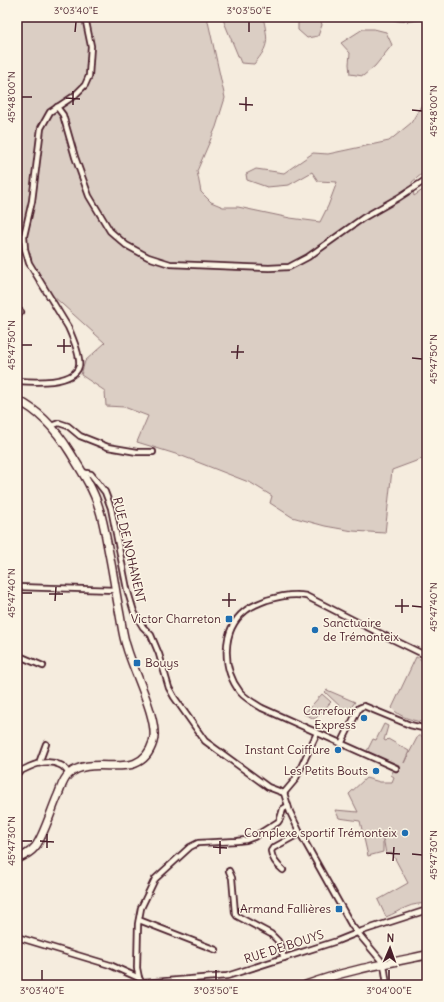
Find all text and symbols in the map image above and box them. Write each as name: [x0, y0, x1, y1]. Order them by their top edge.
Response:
text: 3°03'40"E: [54, 4, 98, 17]
text: 3°03'50"E: [227, 4, 272, 17]
text: 45°48'00"N: [5, 71, 18, 123]
text: 45°48'00"N: [427, 85, 440, 137]
text: 45°47'50"N: [5, 320, 18, 370]
text: 45°47'50"N: [427, 334, 440, 384]
street label: RUE DE NOHANENT: [110, 496, 149, 604]
text: 45°47'40"N: [5, 568, 18, 618]
text: 45°47'40"N: [427, 582, 440, 632]
place label: Victor Charreton: [131, 611, 221, 626]
marker: Victor Charreton: [224, 614, 234, 624]
place label: Sanctuaire de Trémonteix: [323, 615, 399, 644]
marker: Sanctuaire de Trémonteix: [310, 625, 320, 635]
place label: Bouys: [145, 655, 179, 670]
marker: Bouys: [132, 658, 142, 668]
place label: Carrefour Express: [303, 703, 356, 732]
marker: Carrefour Express: [359, 713, 369, 723]
place label: Instant Coiffure: [245, 742, 330, 757]
marker: Instant Coiffure: [333, 745, 343, 755]
place label: Les Petits Bouts: [284, 763, 368, 778]
marker: Les Petits Bouts: [371, 766, 381, 776]
text: 45°47'30"N: [5, 816, 18, 866]
place label: Complexe sportif Trémonteix: [244, 825, 397, 840]
marker: Complexe sportif Trémonteix: [400, 828, 410, 838]
text: 45°47'30"N: [427, 830, 440, 880]
place label: Armand Fallières: [240, 901, 331, 916]
marker: Armand Fallières: [334, 904, 344, 914]
street label: RUE DE BOUYS: [242, 926, 326, 966]
north arrow: [370, 928, 410, 968]
text: N: [386, 931, 394, 945]
text: 3°03'40"E: [20, 984, 64, 997]
text: 3°03'50"E: [194, 984, 239, 997]
text: 3°04'00"E: [366, 984, 412, 997]

